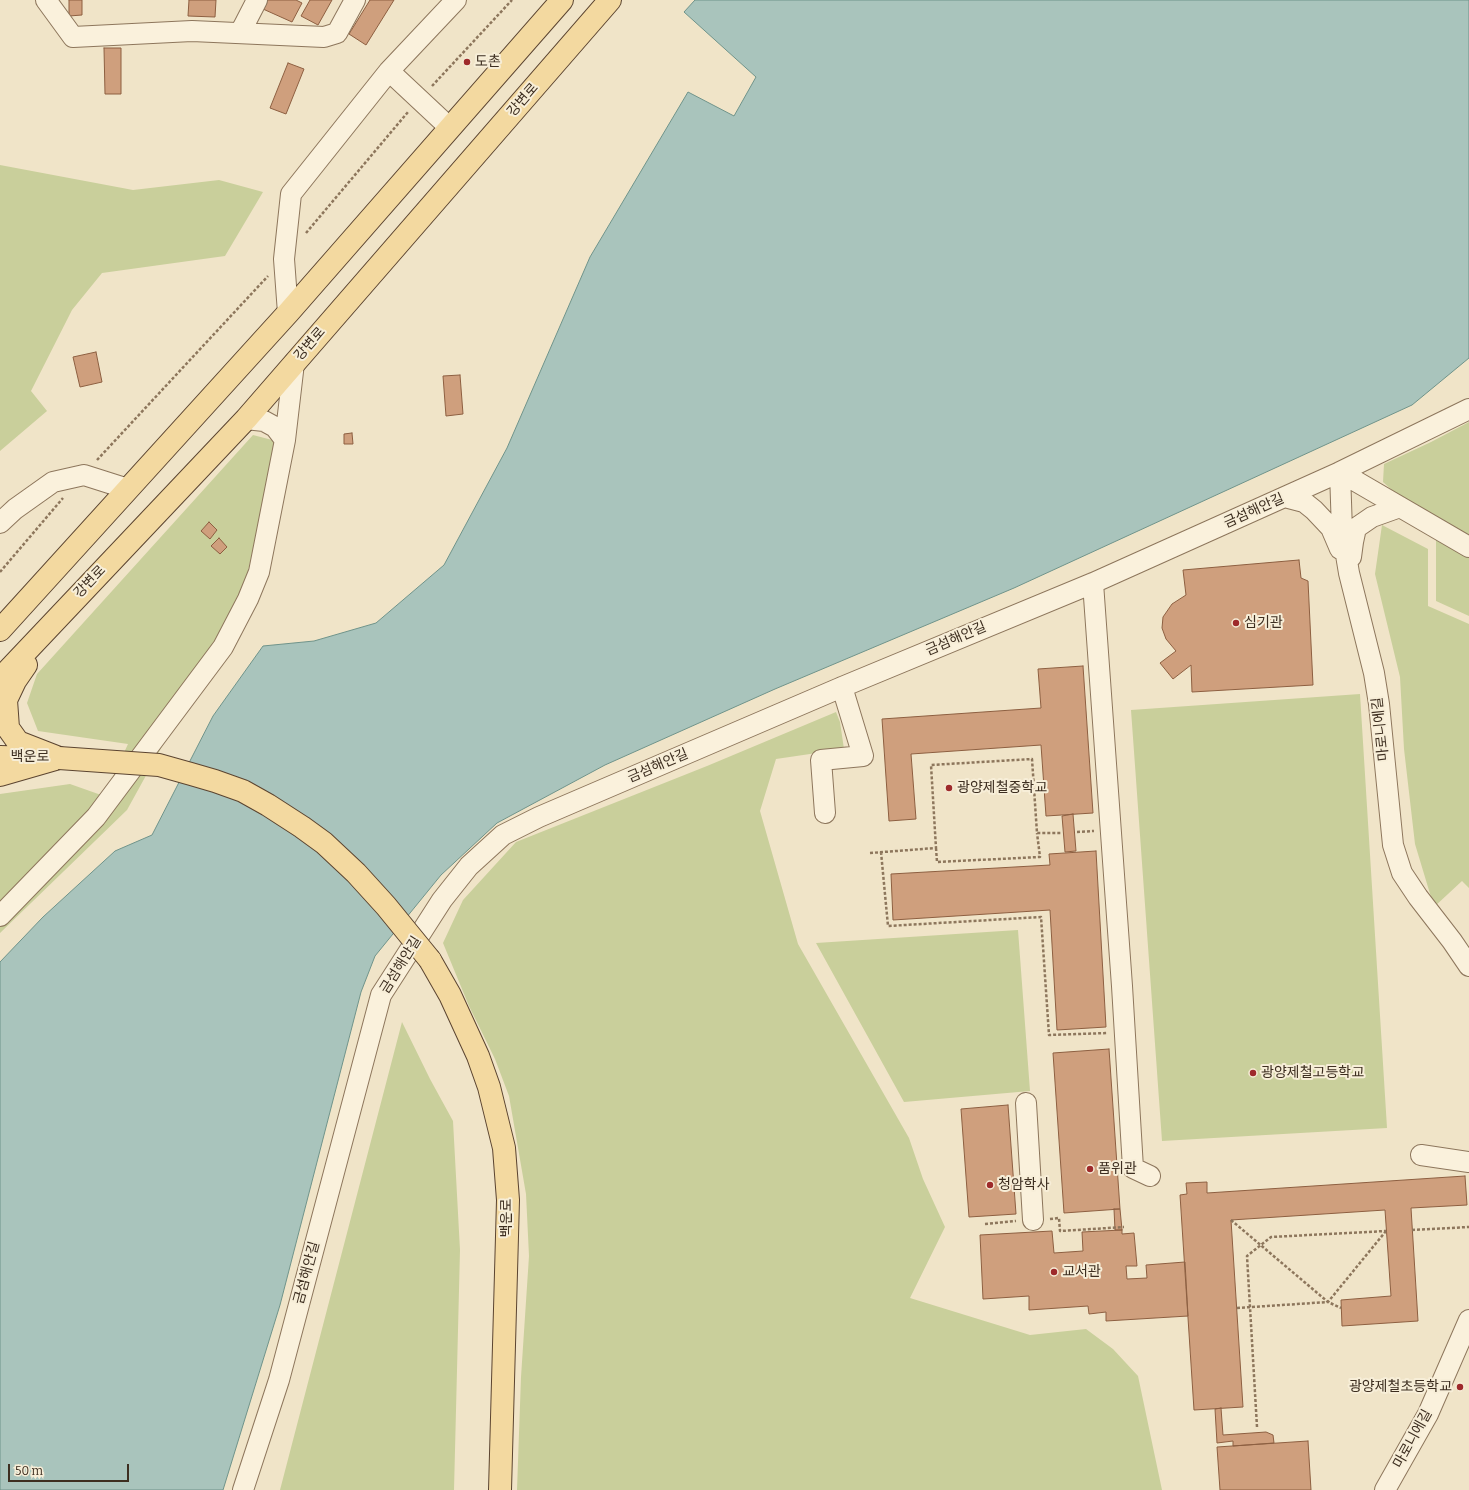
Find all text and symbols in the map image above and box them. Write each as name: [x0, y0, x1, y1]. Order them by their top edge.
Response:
place label: 도촌: [475, 54, 501, 70]
marker: 도촌: [462, 57, 472, 67]
street label: 강변로: [504, 80, 542, 120]
street label: 강변로: [291, 324, 329, 364]
street label: 금섬해안길: [1221, 490, 1287, 532]
street label: 강변로: [71, 562, 109, 602]
place label: 심기관: [1244, 615, 1283, 631]
marker: 심기관: [1231, 618, 1241, 628]
street label: 금섬해안길: [923, 619, 989, 659]
street label: 마로니에길: [1369, 696, 1393, 762]
street label: 금섬해안길: [625, 746, 691, 786]
street label: 백운로: [11, 749, 49, 765]
place label: 광양제철중학교: [957, 780, 1047, 796]
marker: 광양제철중학교: [944, 783, 954, 793]
street label: 금섬해안길: [377, 933, 425, 997]
place label: 광양제철고등학교: [1261, 1065, 1364, 1081]
marker: 광양제철고등학교: [1248, 1068, 1258, 1078]
place label: 품위관: [1098, 1161, 1137, 1177]
marker: 품위관: [1085, 1164, 1095, 1174]
place label: 청암학사: [998, 1177, 1050, 1193]
marker: 청암학사: [985, 1180, 995, 1190]
street label: 백운로: [499, 1199, 515, 1237]
street label: 금섬해안길: [291, 1240, 323, 1306]
place label: 교서관: [1062, 1264, 1101, 1280]
marker: 교서관: [1049, 1267, 1059, 1277]
place label: 광양제철초등학교: [1349, 1379, 1452, 1395]
marker: 광양제철초등학교: [1455, 1382, 1465, 1392]
street label: 마로니에길: [1390, 1407, 1436, 1471]
scale bar: [10, 1456, 131, 1482]
text: 50 m: [15, 1464, 43, 1478]

